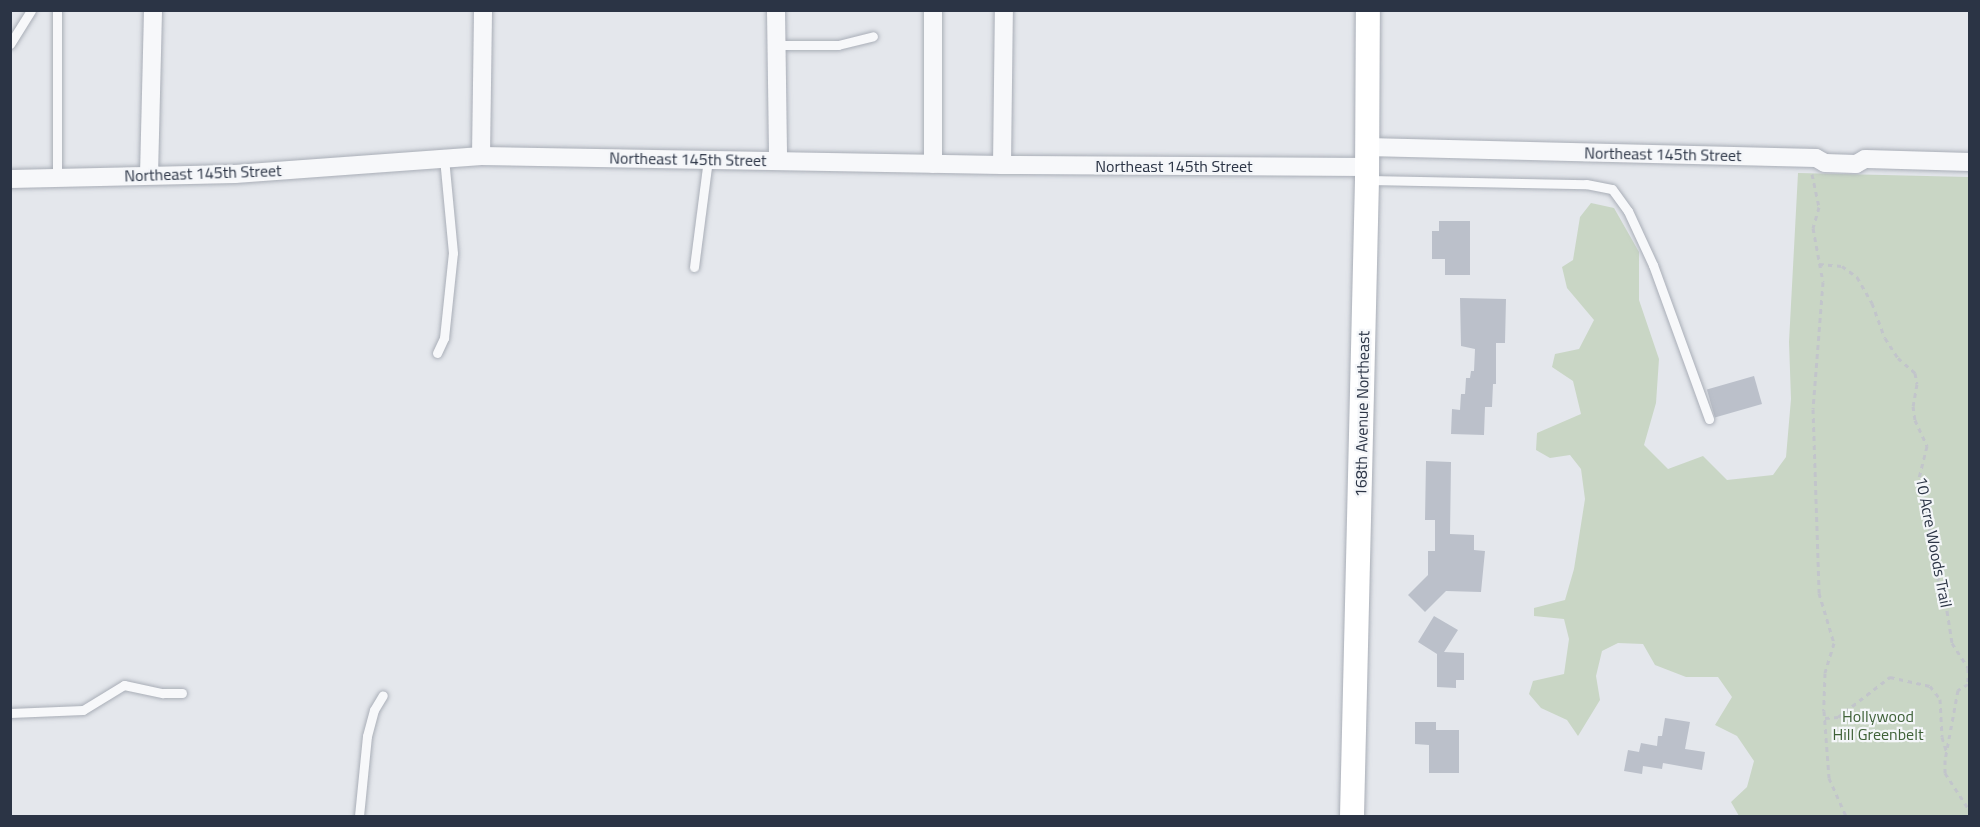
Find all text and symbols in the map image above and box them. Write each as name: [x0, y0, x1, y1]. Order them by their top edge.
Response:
street label: Northeast 145th Street: [1584, 143, 1742, 165]
street label: Northeast 145th Street: [609, 148, 767, 170]
street label: Northeast 145th Street: [1095, 156, 1253, 176]
street label: Northeast 145th Street: [124, 161, 282, 185]
street label: 168th Avenue Northeast: [1351, 331, 1373, 497]
street label: 10 Acre Woods Trail: [1912, 475, 1956, 609]
park label: Hollywood Hill Greenbelt: [1832, 706, 1924, 744]

